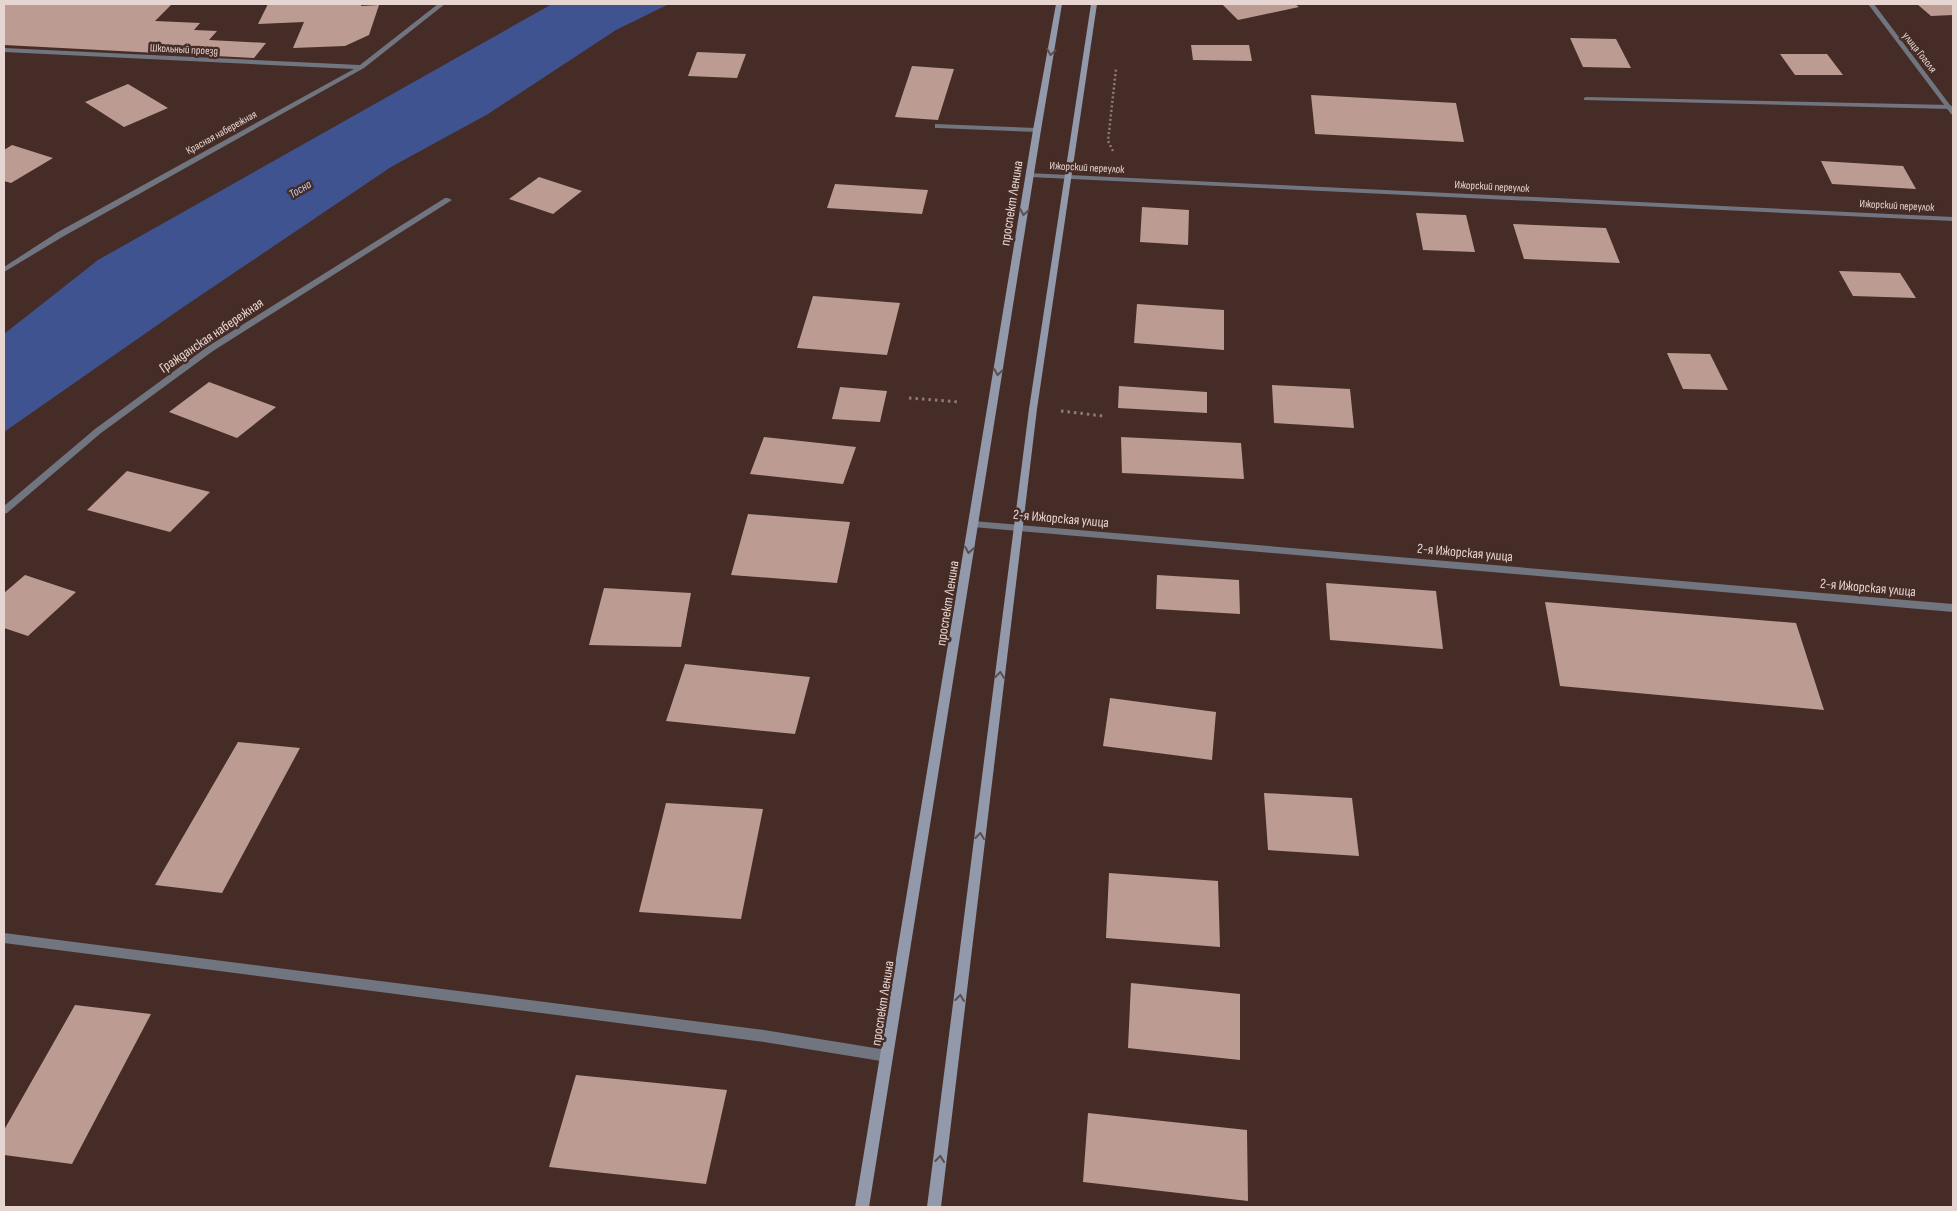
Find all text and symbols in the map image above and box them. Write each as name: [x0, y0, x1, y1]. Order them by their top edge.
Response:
street label: улица Гоголя: [1900, 29, 1939, 75]
street label: Школьный проезд: [150, 41, 218, 58]
one-way arrow: [1046, 47, 1056, 56]
street label: Красная набережная: [184, 108, 259, 157]
street label: проспект Ленина: [996, 159, 1027, 247]
street label: Ижорский переулок: [1049, 159, 1126, 176]
water label: Тосна: [286, 177, 314, 202]
street label: Ижорский переулок: [1454, 178, 1531, 195]
street label: Ижорский переулок: [1859, 197, 1936, 214]
one-way arrow: [1019, 208, 1029, 216]
street label: Гражданская набережная: [156, 294, 267, 377]
one-way arrow: [993, 368, 1003, 377]
street label: 2-я Ижорская улица: [1012, 506, 1110, 531]
street label: 2-я Ижорская улица: [1416, 540, 1514, 565]
one-way arrow: [965, 546, 975, 554]
street label: проспект Ленина: [932, 559, 963, 647]
street label: 2-я Ижорская улица: [1819, 575, 1917, 600]
one-way arrow: [994, 671, 1005, 679]
one-way arrow: [974, 832, 985, 840]
street label: проспект Ленина: [867, 959, 898, 1047]
one-way arrow: [954, 993, 965, 1001]
one-way arrow: [934, 1155, 945, 1163]

